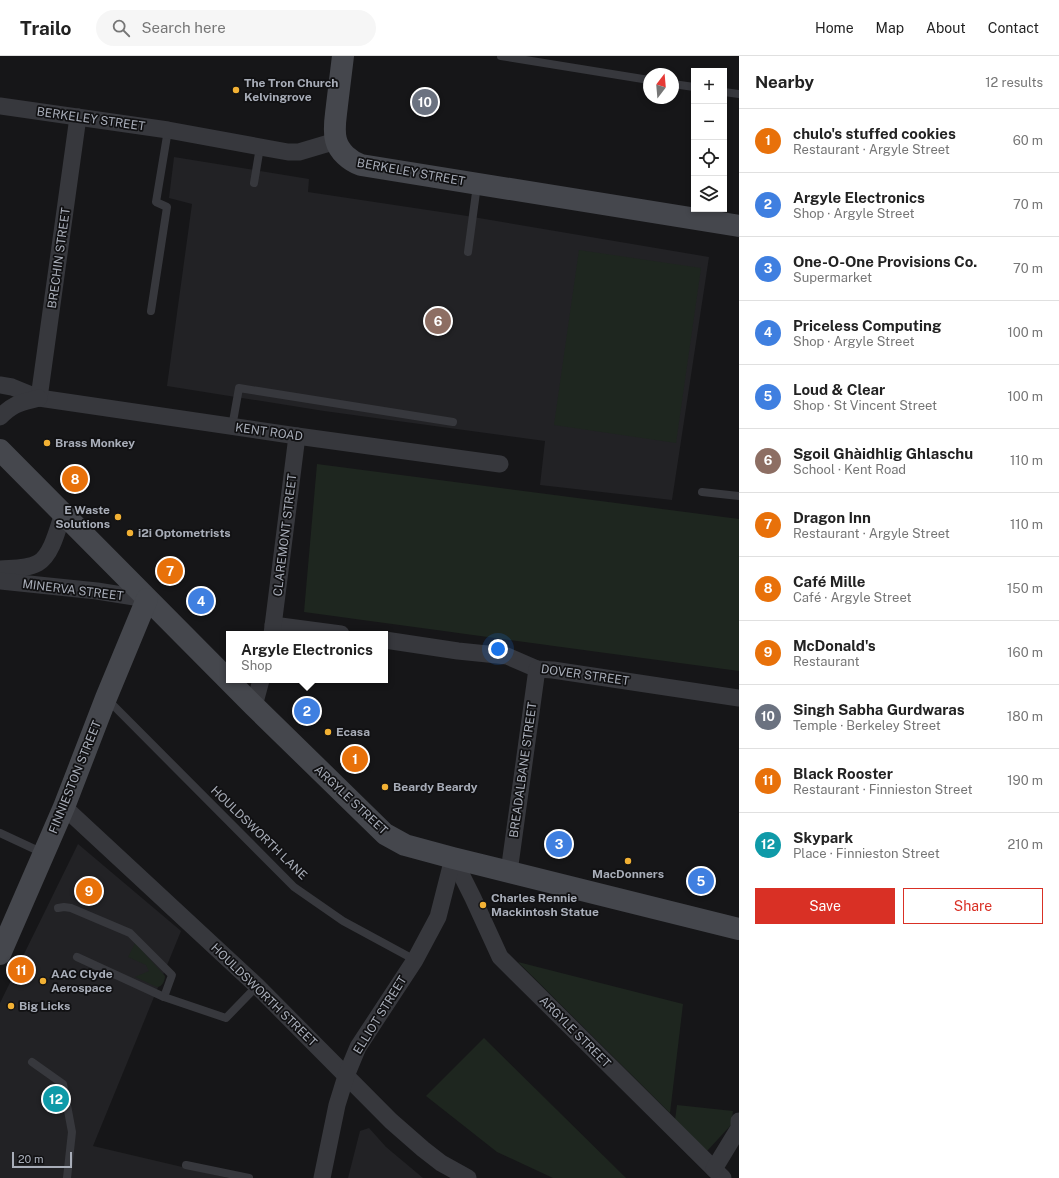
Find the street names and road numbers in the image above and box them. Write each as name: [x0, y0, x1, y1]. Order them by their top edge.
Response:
street label: BERKELEY STREET: [36, 104, 146, 134]
street label: BERKELEY STREET: [356, 156, 466, 188]
street label: BRECHIN STREET: [45, 207, 73, 309]
street label: KENT ROAD: [234, 420, 304, 444]
street label: CLAREMONT STREET: [271, 473, 299, 597]
street label: MINERVA STREET: [22, 577, 124, 603]
street label: DOVER STREET: [540, 662, 630, 688]
street label: BREADALBANE STREET: [507, 701, 539, 839]
street label: FINNIESTON STREET: [46, 718, 104, 836]
street label: ARGYLE STREET: [312, 763, 390, 837]
street label: HOULDSWORTH LANE: [208, 783, 310, 883]
street label: HOULDSWORTH STREET: [208, 941, 320, 1049]
street label: ELLIOT STREET: [350, 973, 410, 1057]
street label: ARGYLE STREET: [537, 994, 613, 1070]

